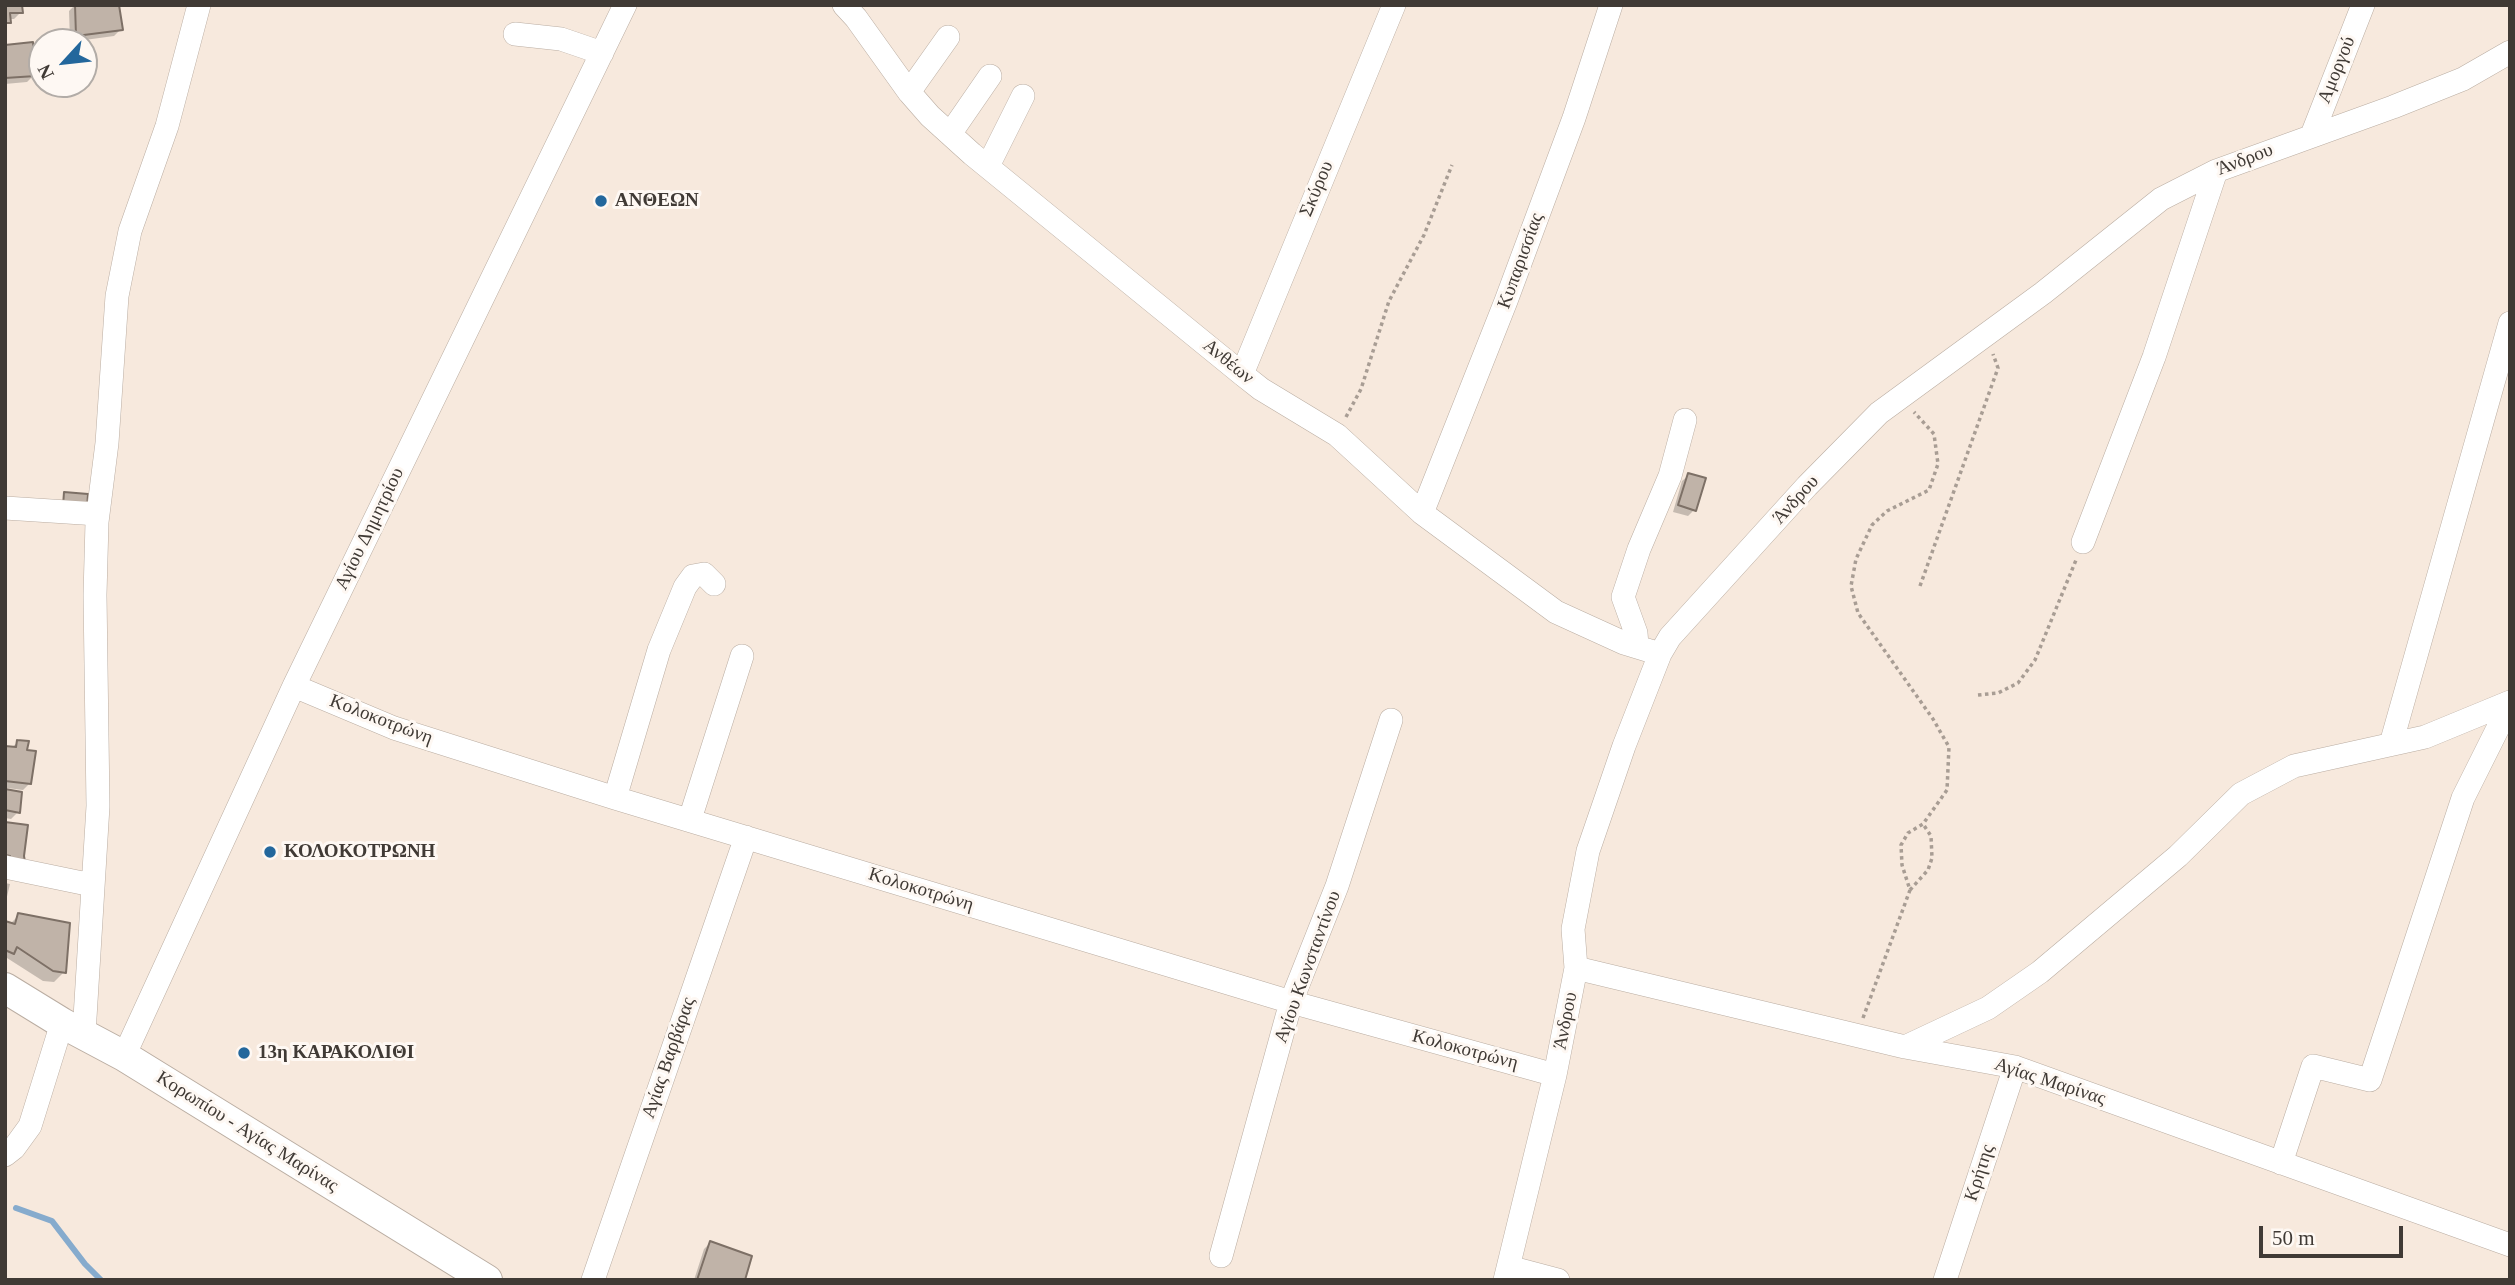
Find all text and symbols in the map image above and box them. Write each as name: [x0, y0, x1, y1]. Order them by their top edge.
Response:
north arrow: [28, 28, 98, 98]
street label: Αμοργού: [2313, 33, 2361, 107]
text: N: [33, 61, 58, 83]
street label: Άνδρου: [2214, 139, 2276, 181]
street label: Σκύρου: [1295, 158, 1339, 220]
place label: ΑΝΘΕΩΝ: [615, 190, 699, 212]
marker: ΑΝΘΕΩΝ: [593, 193, 609, 209]
street label: Κυπαρισσίας: [1493, 210, 1549, 312]
street label: Ανθέων: [1198, 335, 1258, 389]
street label: Αγίου Δημητρίου: [331, 464, 409, 594]
street label: Άνδρου: [1768, 471, 1824, 529]
street label: Κολοκοτρώνη: [326, 690, 436, 750]
place label: ΚΟΛΟΚΟΤΡΩΝΗ: [284, 841, 435, 863]
marker: ΚΟΛΟΚΟΤΡΩΝΗ: [262, 844, 278, 860]
street label: Κολοκοτρώνη: [866, 863, 976, 917]
street label: Αγίου Κωνσταντίνου: [1270, 888, 1346, 1046]
street label: Άνδρου: [1549, 990, 1583, 1052]
street label: Αγίας Βαρβάρας: [638, 994, 700, 1122]
street label: Κολοκοτρώνη: [1410, 1025, 1520, 1075]
place label: 13η ΚΑΡΑΚΟΛΙΘΙ: [258, 1042, 414, 1064]
marker: 13η ΚΑΡΑΚΟΛΙΘΙ: [236, 1045, 252, 1061]
street label: Αγίας Μαρίνας: [1991, 1053, 2109, 1111]
street label: Κορωπίου - Αγίας Μαρίνας: [152, 1067, 342, 1197]
street label: Κρήτης: [1960, 1142, 2000, 1204]
scale bar: [2263, 1212, 2406, 1256]
text: 50 m: [2272, 1226, 2315, 1250]

